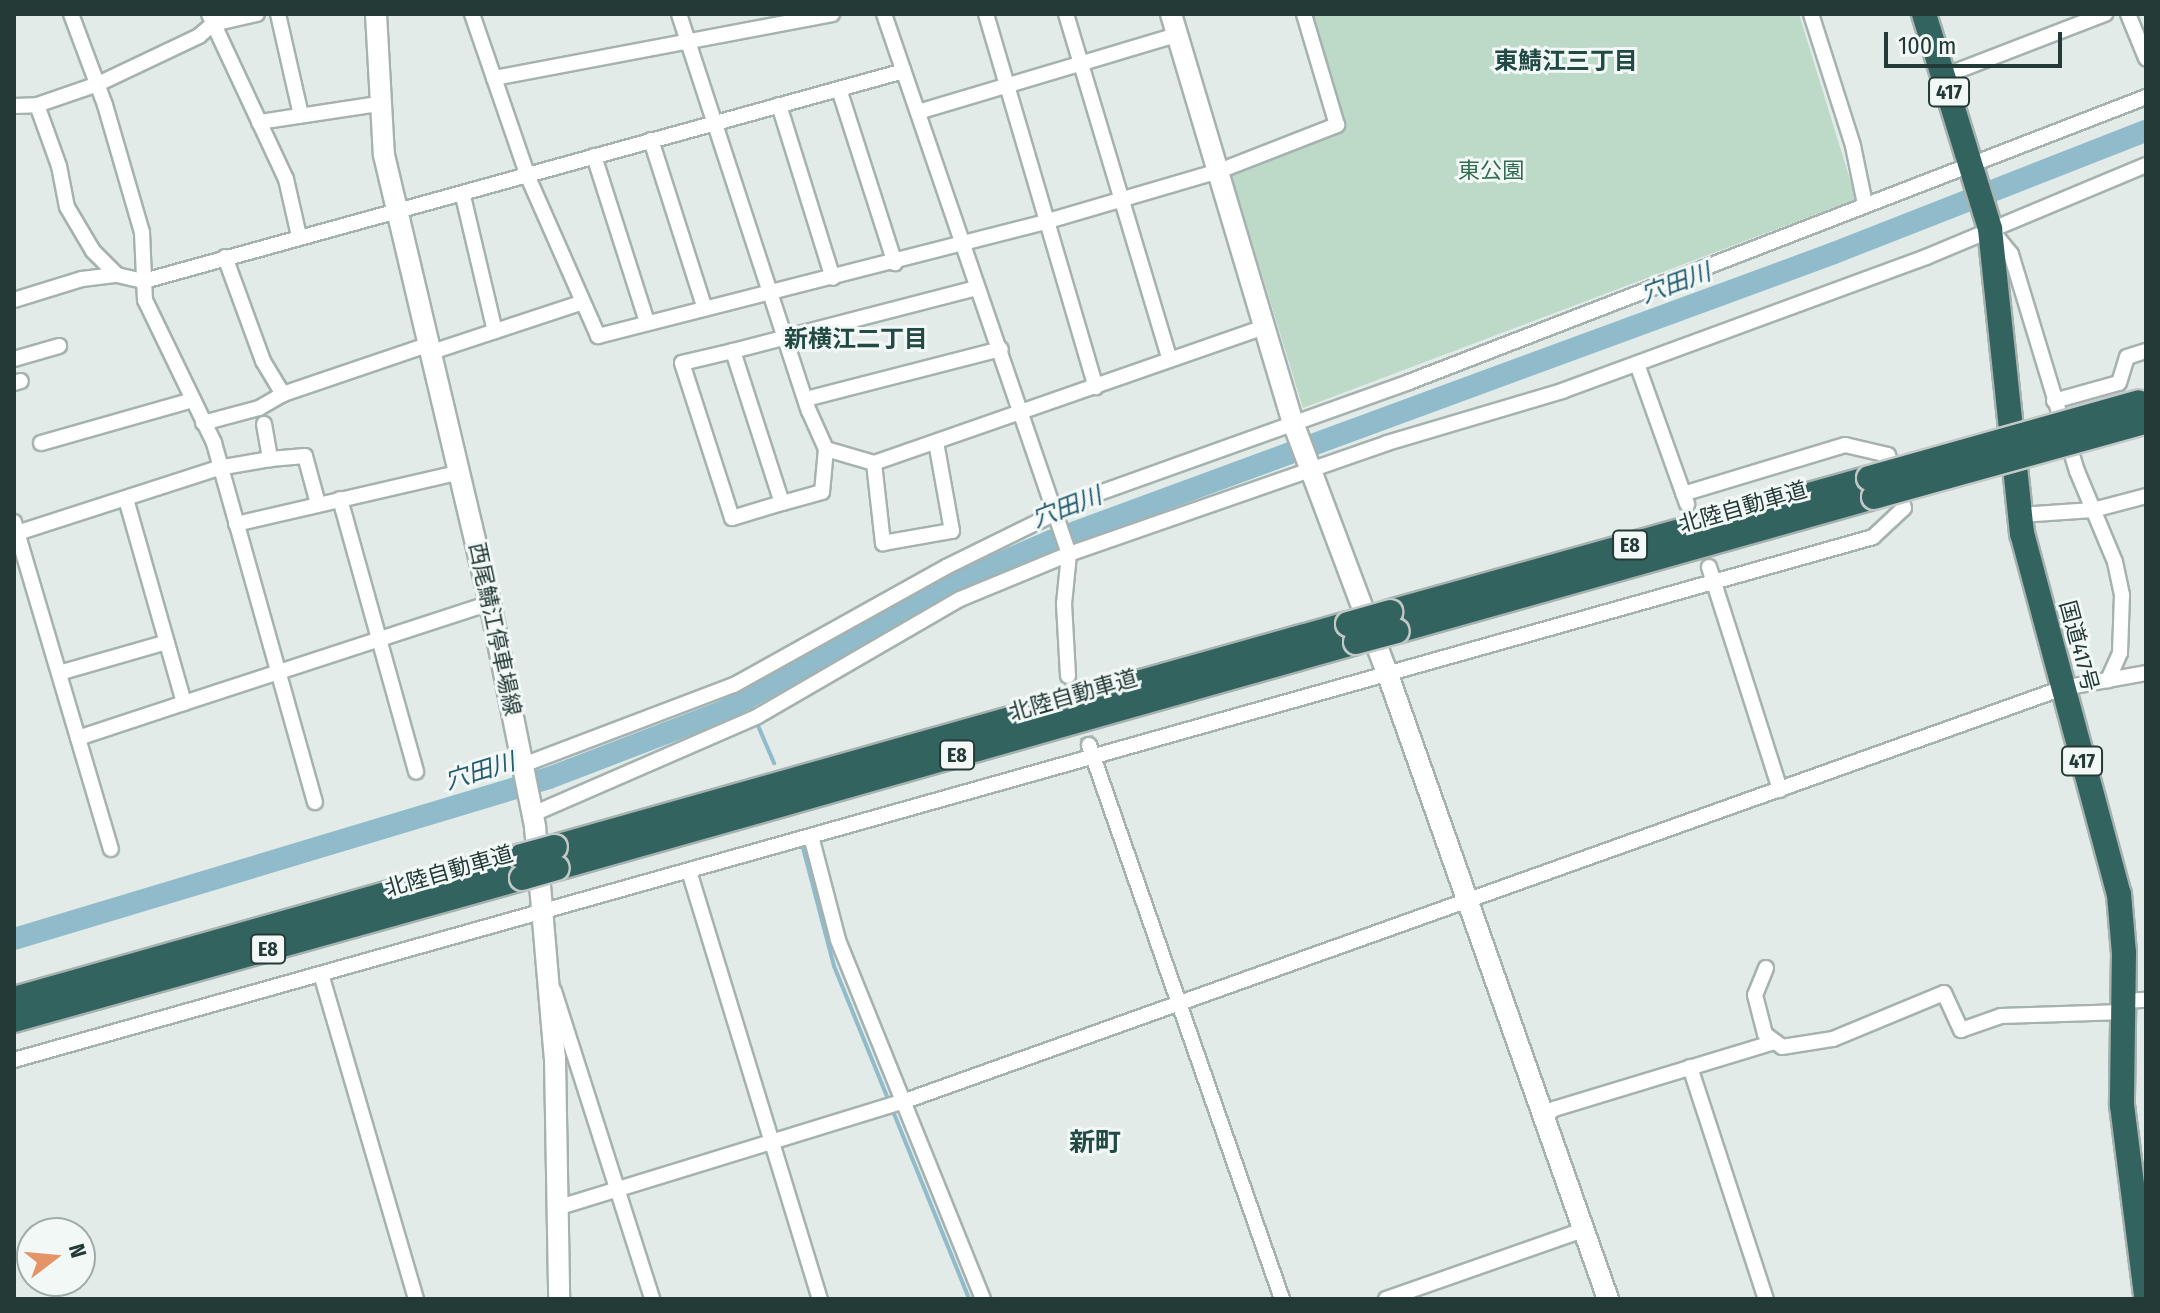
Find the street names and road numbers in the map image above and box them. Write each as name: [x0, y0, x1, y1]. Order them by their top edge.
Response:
road number: 417: [1927, 76, 1971, 108]
street label: 北陸自動車道: [1676, 476, 1810, 538]
road number: E8: [1612, 529, 1648, 561]
street label: 西尾鯖江停車場線: [464, 540, 526, 718]
street label: 国道417号: [2054, 598, 2104, 694]
street label: 北陸自動車道: [1006, 664, 1140, 726]
road number: E8: [939, 739, 975, 771]
road number: 417: [2060, 745, 2104, 777]
street label: 北陸自動車道: [382, 840, 516, 902]
road number: E8: [250, 933, 286, 965]

